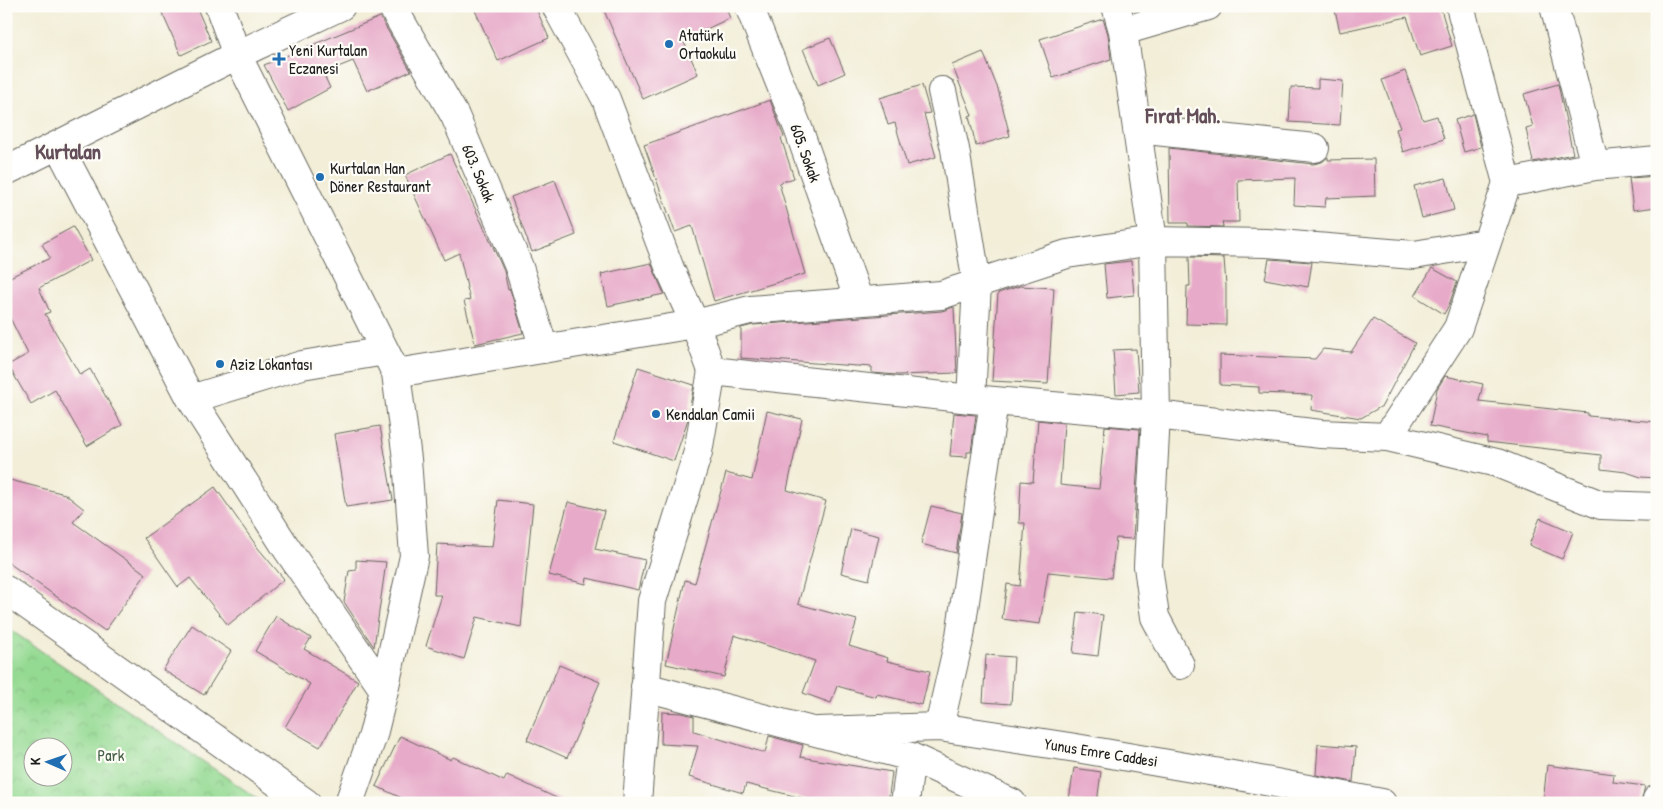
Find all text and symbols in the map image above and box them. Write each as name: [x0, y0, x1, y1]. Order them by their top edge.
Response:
place label: Atatürk Ortaokulu: [679, 24, 737, 64]
marker: Atatürk Ortaokulu: [663, 38, 675, 50]
place label: Yeni Kurtalan Eczanesi: [289, 39, 367, 79]
marker: Yeni Kurtalan Eczanesi: [273, 53, 285, 65]
district label: Fırat Mah.: [1145, 101, 1221, 130]
street label: 605. Sokak: [785, 121, 827, 186]
district label: Kurtalan: [35, 137, 101, 166]
street label: 603. Sokak: [457, 141, 501, 206]
place label: Kurtalan Han Döner Restaurant: [330, 157, 431, 197]
marker: Kurtalan Han Döner Restaurant: [314, 171, 326, 183]
place label: Aziz Lokantası: [230, 353, 313, 375]
marker: Aziz Lokantası: [214, 358, 226, 370]
place label: Kendalan Camii: [666, 403, 755, 425]
marker: Kendalan Camii: [650, 408, 662, 420]
street label: Yunus Emre Caddesi: [1043, 732, 1159, 772]
north arrow: [22, 736, 72, 786]
park label: Park: [98, 744, 125, 766]
text: K: [25, 757, 44, 766]

